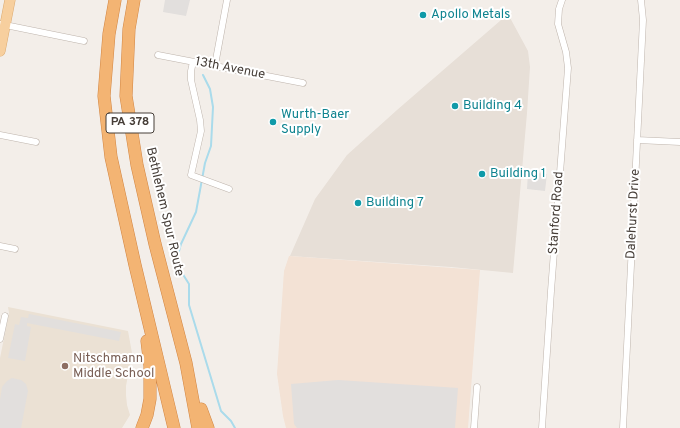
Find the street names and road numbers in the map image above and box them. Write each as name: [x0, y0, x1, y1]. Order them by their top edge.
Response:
street label: 13th Avenue: [194, 55, 266, 83]
road number: PA 378: [106, 113, 154, 133]
street label: Bethlehem Spur Route: [142, 146, 186, 278]
street label: Dalehurst Drive: [624, 169, 644, 259]
street label: Stanford Road: [546, 171, 568, 255]

